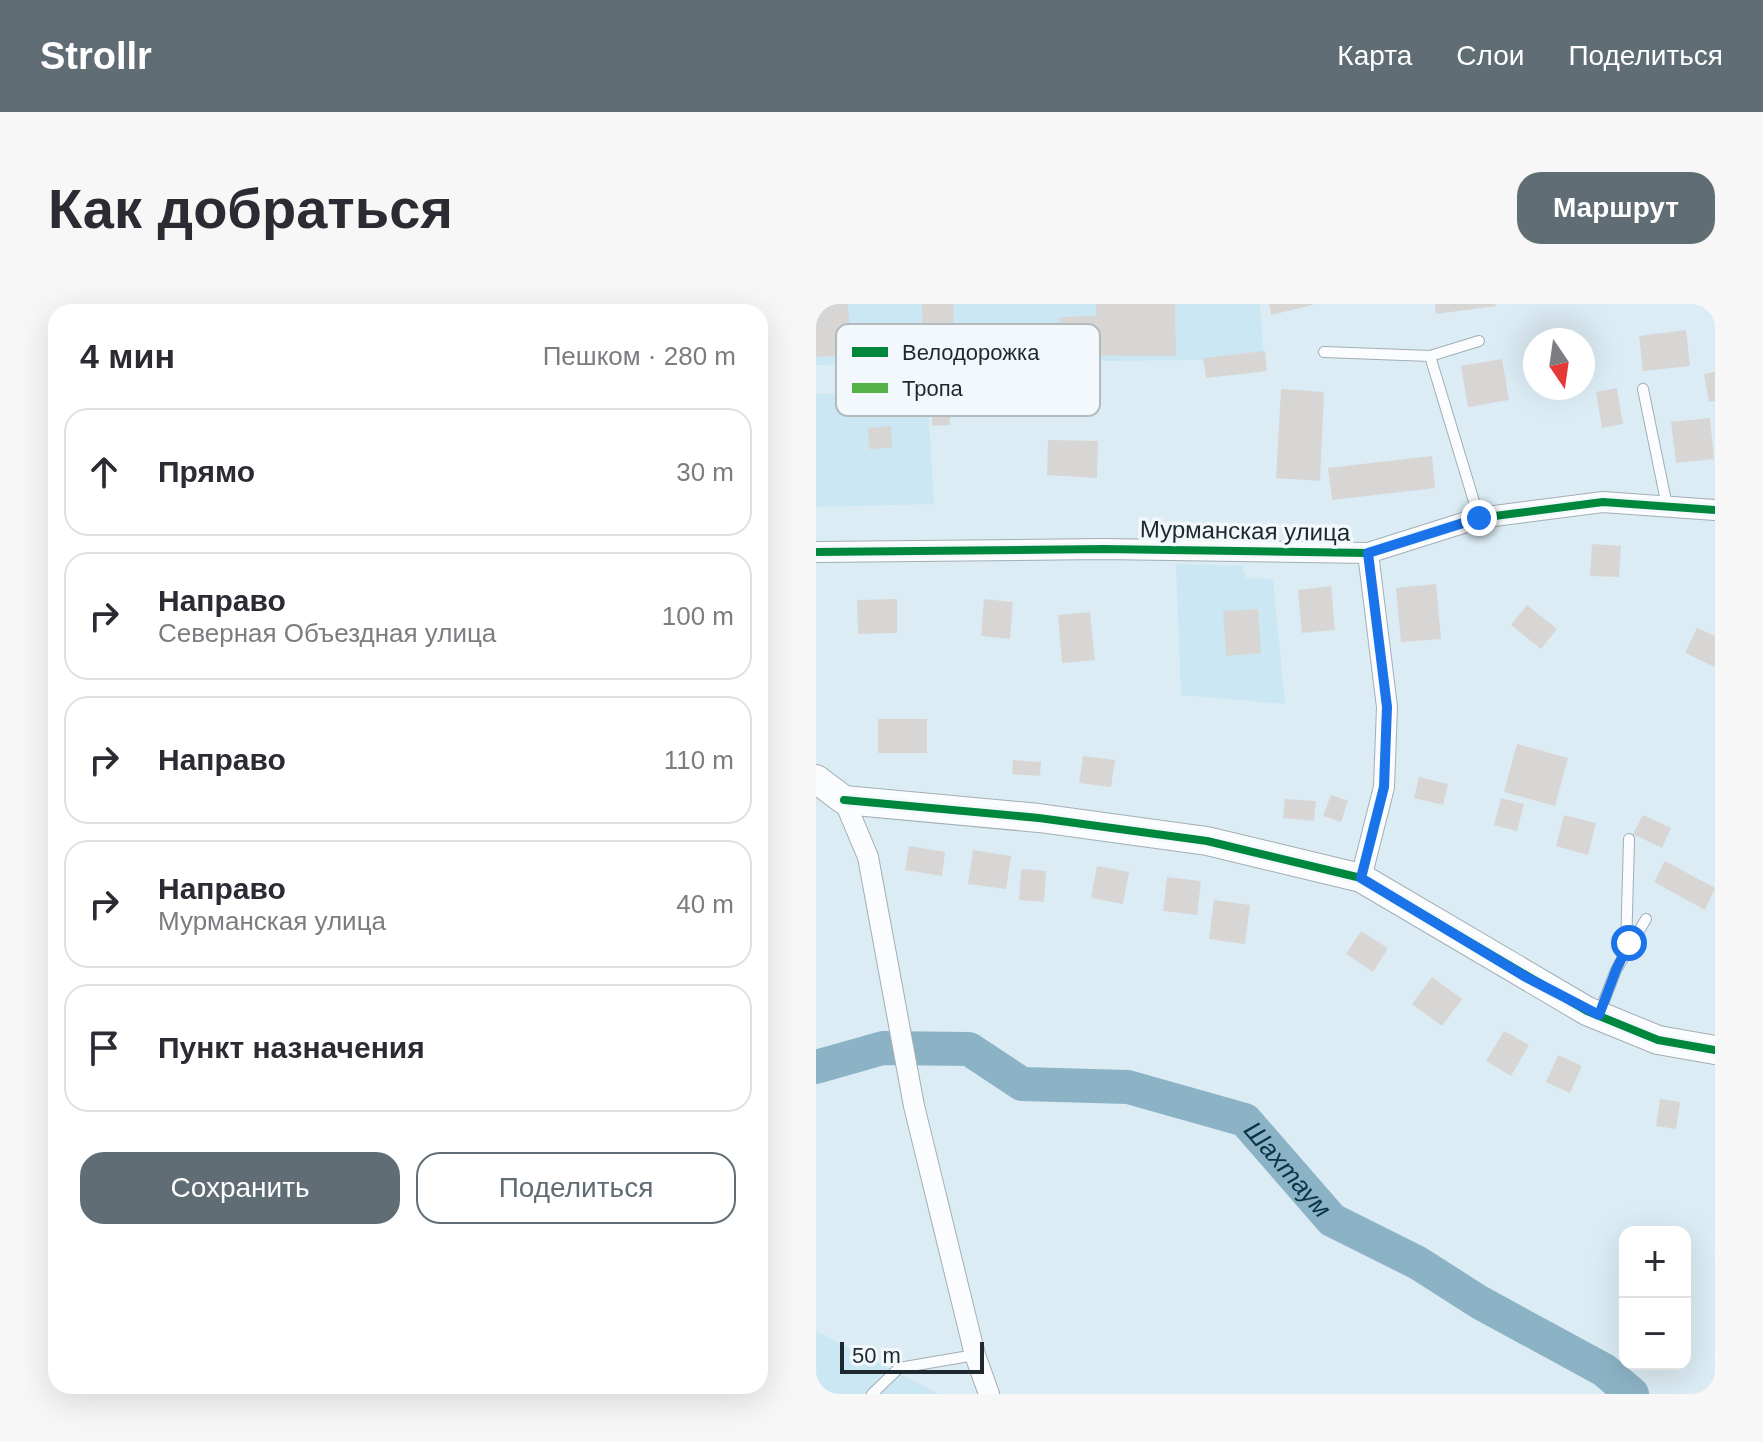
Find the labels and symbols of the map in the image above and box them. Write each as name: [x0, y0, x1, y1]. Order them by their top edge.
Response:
legend: [836, 324, 1100, 416]
north arrow: [1523, 328, 1595, 400]
text: Велодорожка: [902, 340, 1040, 365]
text: Тропа: [902, 376, 964, 401]
route end: [1461, 500, 1497, 536]
street label: Мурманская улица: [1140, 515, 1351, 546]
route start: [1611, 925, 1647, 961]
water label: Шахтаум: [1238, 1115, 1338, 1223]
scale bar: [840, 1338, 984, 1374]

